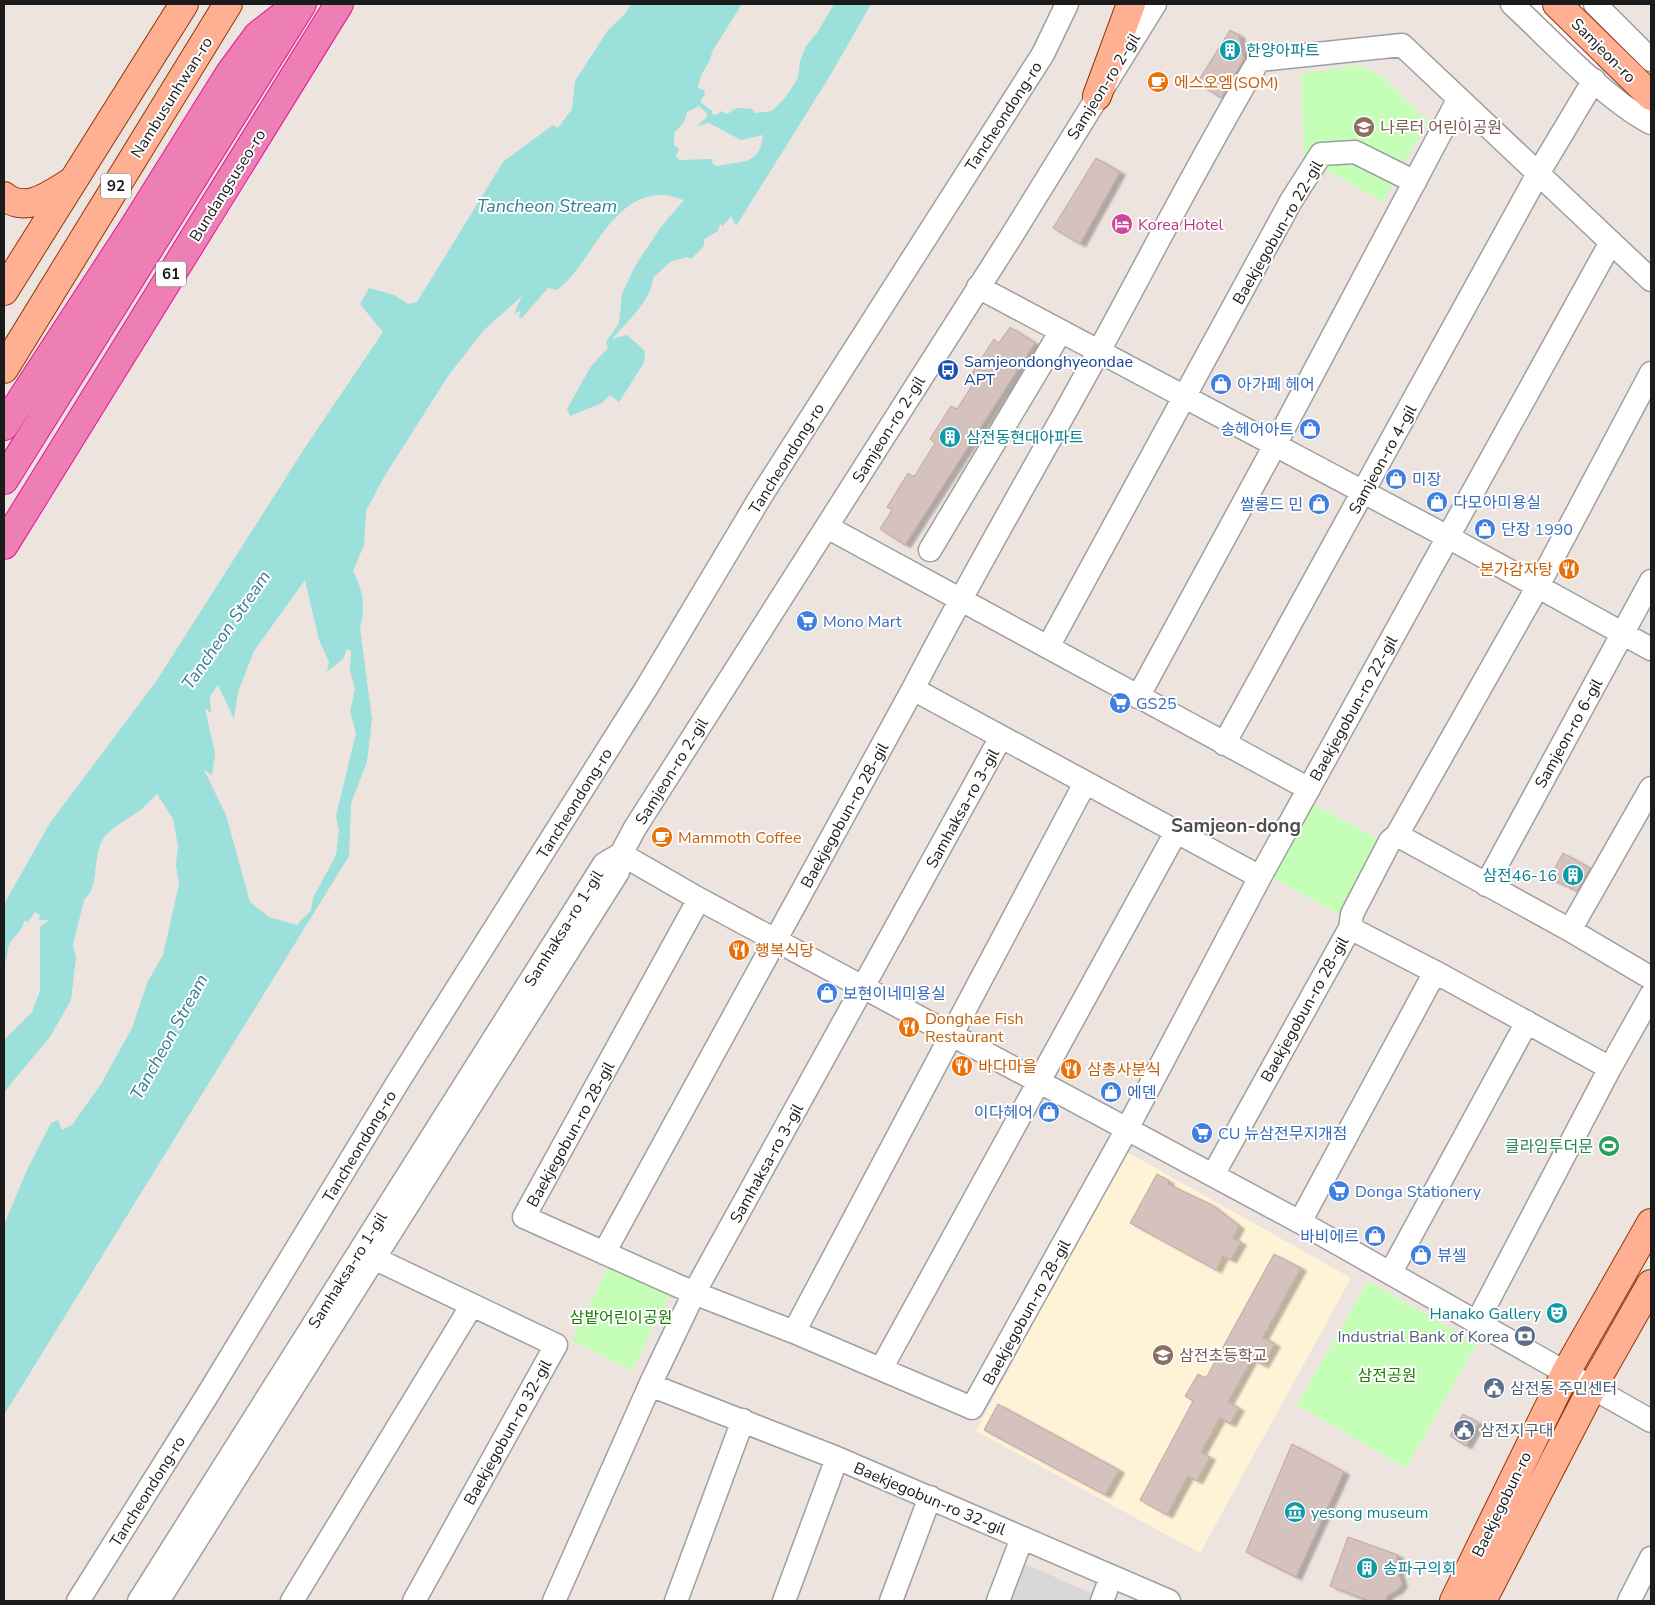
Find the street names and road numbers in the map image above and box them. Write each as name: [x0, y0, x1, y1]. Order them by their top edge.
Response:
street label: Samjeon-ro: [1566, 13, 1641, 88]
street label: Samjeon-ro 2-gil: [1062, 29, 1146, 144]
street label: Nambusunhwan-ro: [126, 33, 218, 162]
street label: Tancheondong-ro: [960, 57, 1048, 176]
street label: Bundangsuseo-ro: [184, 125, 271, 246]
street label: Baekjegobun-ro 22-gil: [1228, 156, 1328, 309]
road number: 92: [101, 174, 131, 198]
road number: 61: [156, 262, 186, 286]
street label: Samjeon-ro 2-gil: [847, 372, 931, 487]
street label: Tancheondong-ro: [744, 399, 830, 518]
street label: Samjeon-ro 4-gil: [1344, 401, 1422, 518]
street label: Baekjegobun-ro 22-gil: [1305, 632, 1403, 785]
street label: Samjeon-ro 6-gil: [1530, 675, 1608, 792]
street label: Samjeon-ro 2-gil: [630, 714, 714, 829]
street label: Baekjegobun-ro 28-gil: [796, 739, 894, 892]
street label: Tancheondong-ro: [532, 744, 618, 863]
street label: Samhaksa-ro 3-gil: [921, 745, 1005, 872]
street label: Samhaksa-ro 1-gil: [519, 866, 609, 991]
street label: Baekjegobun-ro 28-gil: [1256, 933, 1354, 1086]
street label: Baekjegobun-ro 28-gil: [522, 1058, 620, 1211]
street label: Tancheondong-ro: [318, 1086, 402, 1207]
street label: Samhaksa-ro 3-gil: [725, 1100, 809, 1227]
street label: Samhaksa-ro 1-gil: [303, 1208, 393, 1333]
street label: Baekjegobun-ro 28-gil: [978, 1236, 1076, 1389]
street label: Baekjegobun-ro 32-gil: [459, 1356, 557, 1509]
street label: Tancheondong-ro: [105, 1432, 191, 1551]
street label: Baekjegobun-ro: [1467, 1448, 1537, 1561]
street label: Baekjegobun-ro 32-gil: [850, 1457, 1009, 1541]

